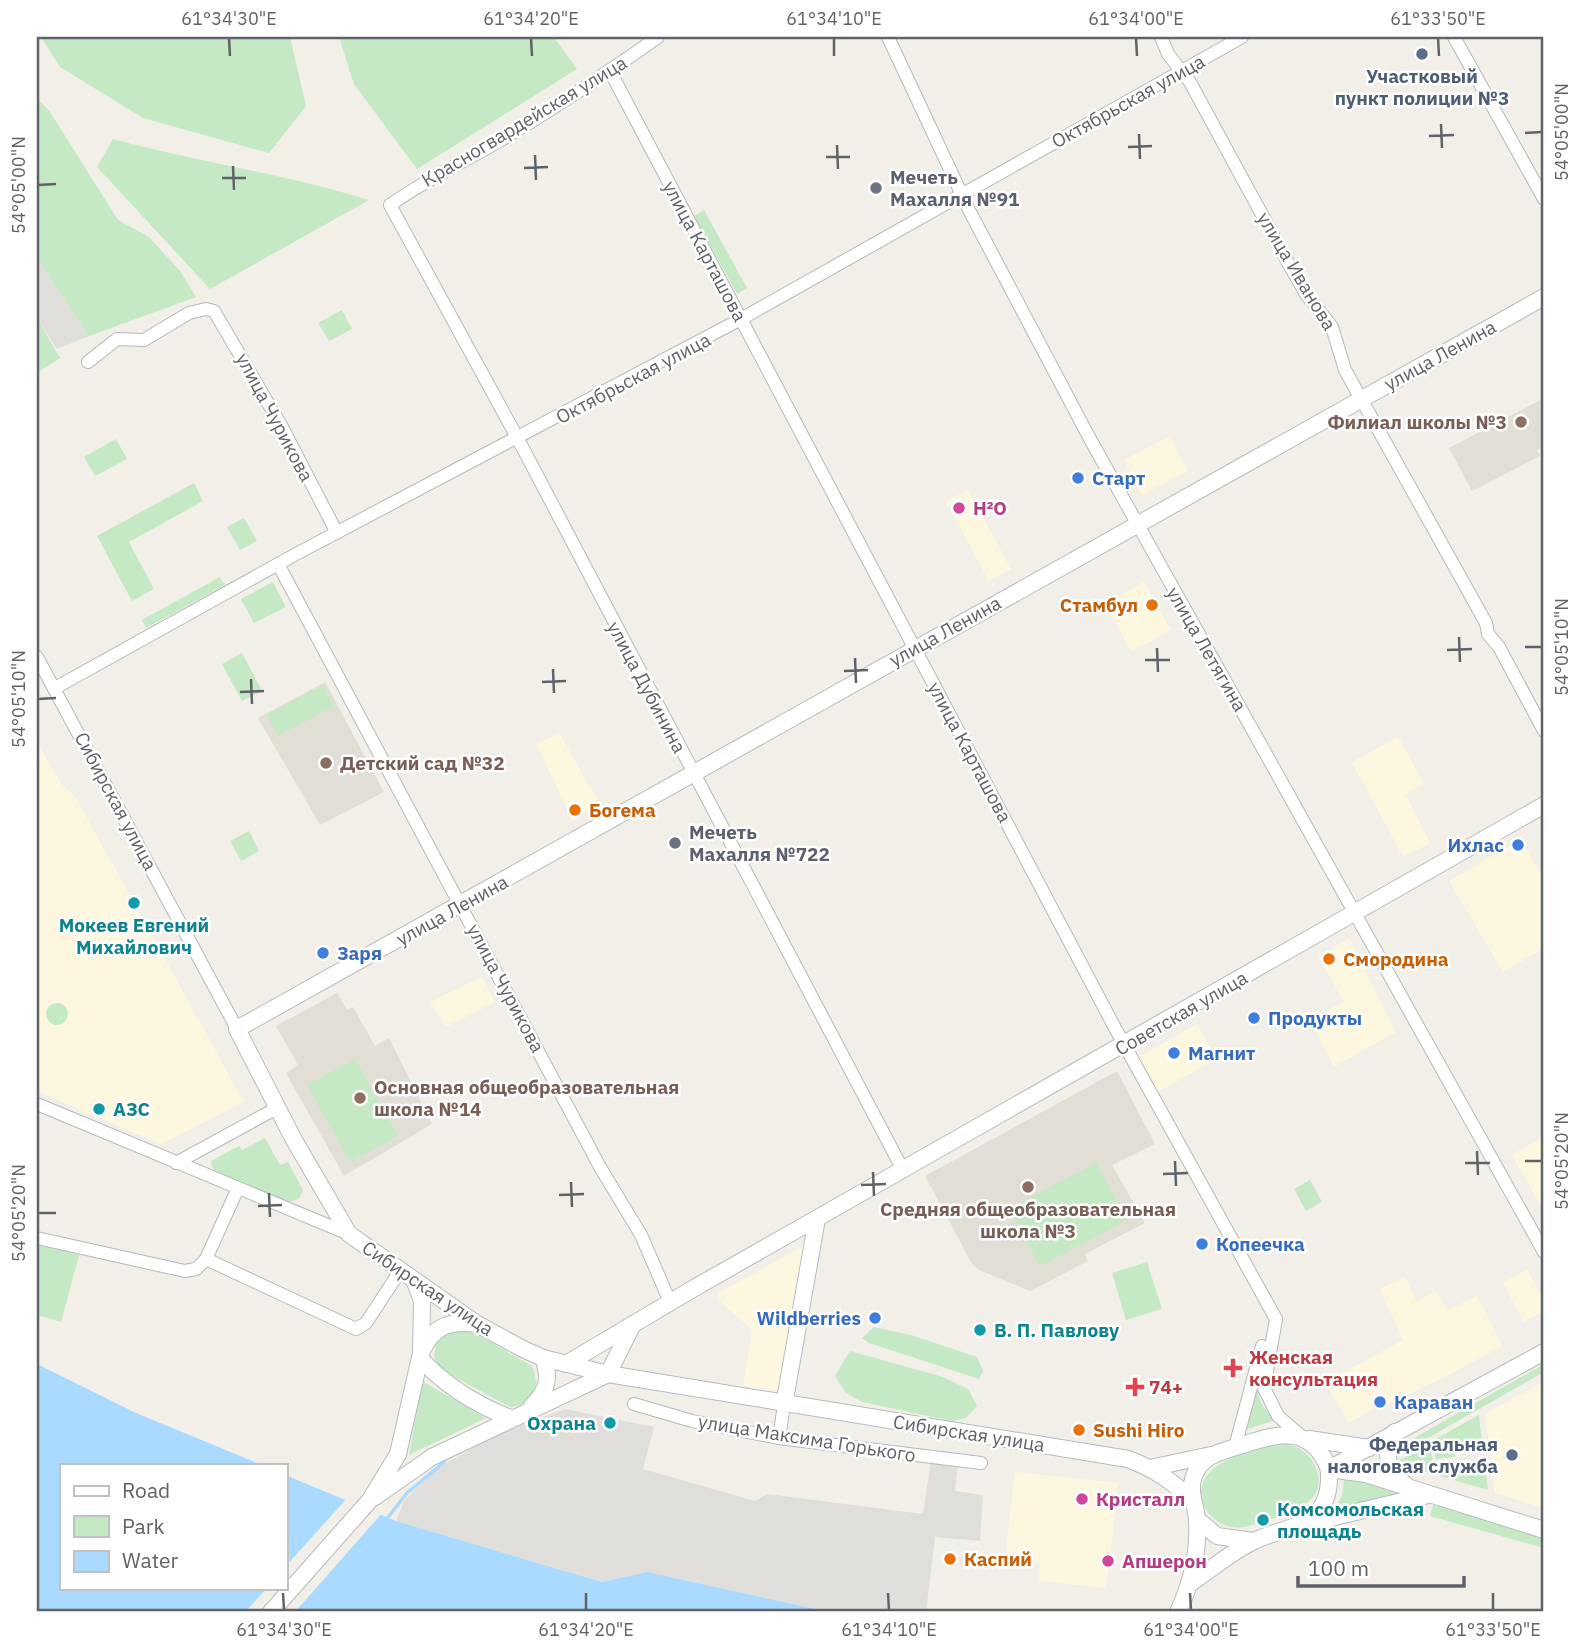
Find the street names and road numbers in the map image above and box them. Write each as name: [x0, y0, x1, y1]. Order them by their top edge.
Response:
street label: Октябрьская улица: [1047, 49, 1209, 153]
street label: Красногвардейская улица: [417, 50, 631, 192]
street label: улица Карташова: [658, 177, 752, 325]
street label: улица Иванова: [1252, 208, 1342, 334]
street label: улица Ленина: [1380, 314, 1500, 396]
street label: Октябрьская улица: [552, 327, 714, 429]
street label: улица Чурикова: [231, 348, 319, 486]
street label: улица Летягина: [1162, 582, 1252, 716]
street label: улица Ленина: [885, 590, 1005, 672]
street label: улица Дубинина: [602, 617, 692, 757]
street label: улица Карташова: [923, 678, 1017, 826]
street label: Сибирская улица: [69, 728, 163, 874]
street label: улица Ленина: [392, 869, 512, 951]
street label: улица Чурикова: [462, 919, 550, 1057]
street label: Советская улица: [1110, 965, 1252, 1061]
street label: Сибирская улица: [358, 1235, 498, 1341]
street label: улица Максима Горького: [697, 1409, 917, 1467]
street label: Сибирская улица: [892, 1409, 1046, 1457]

